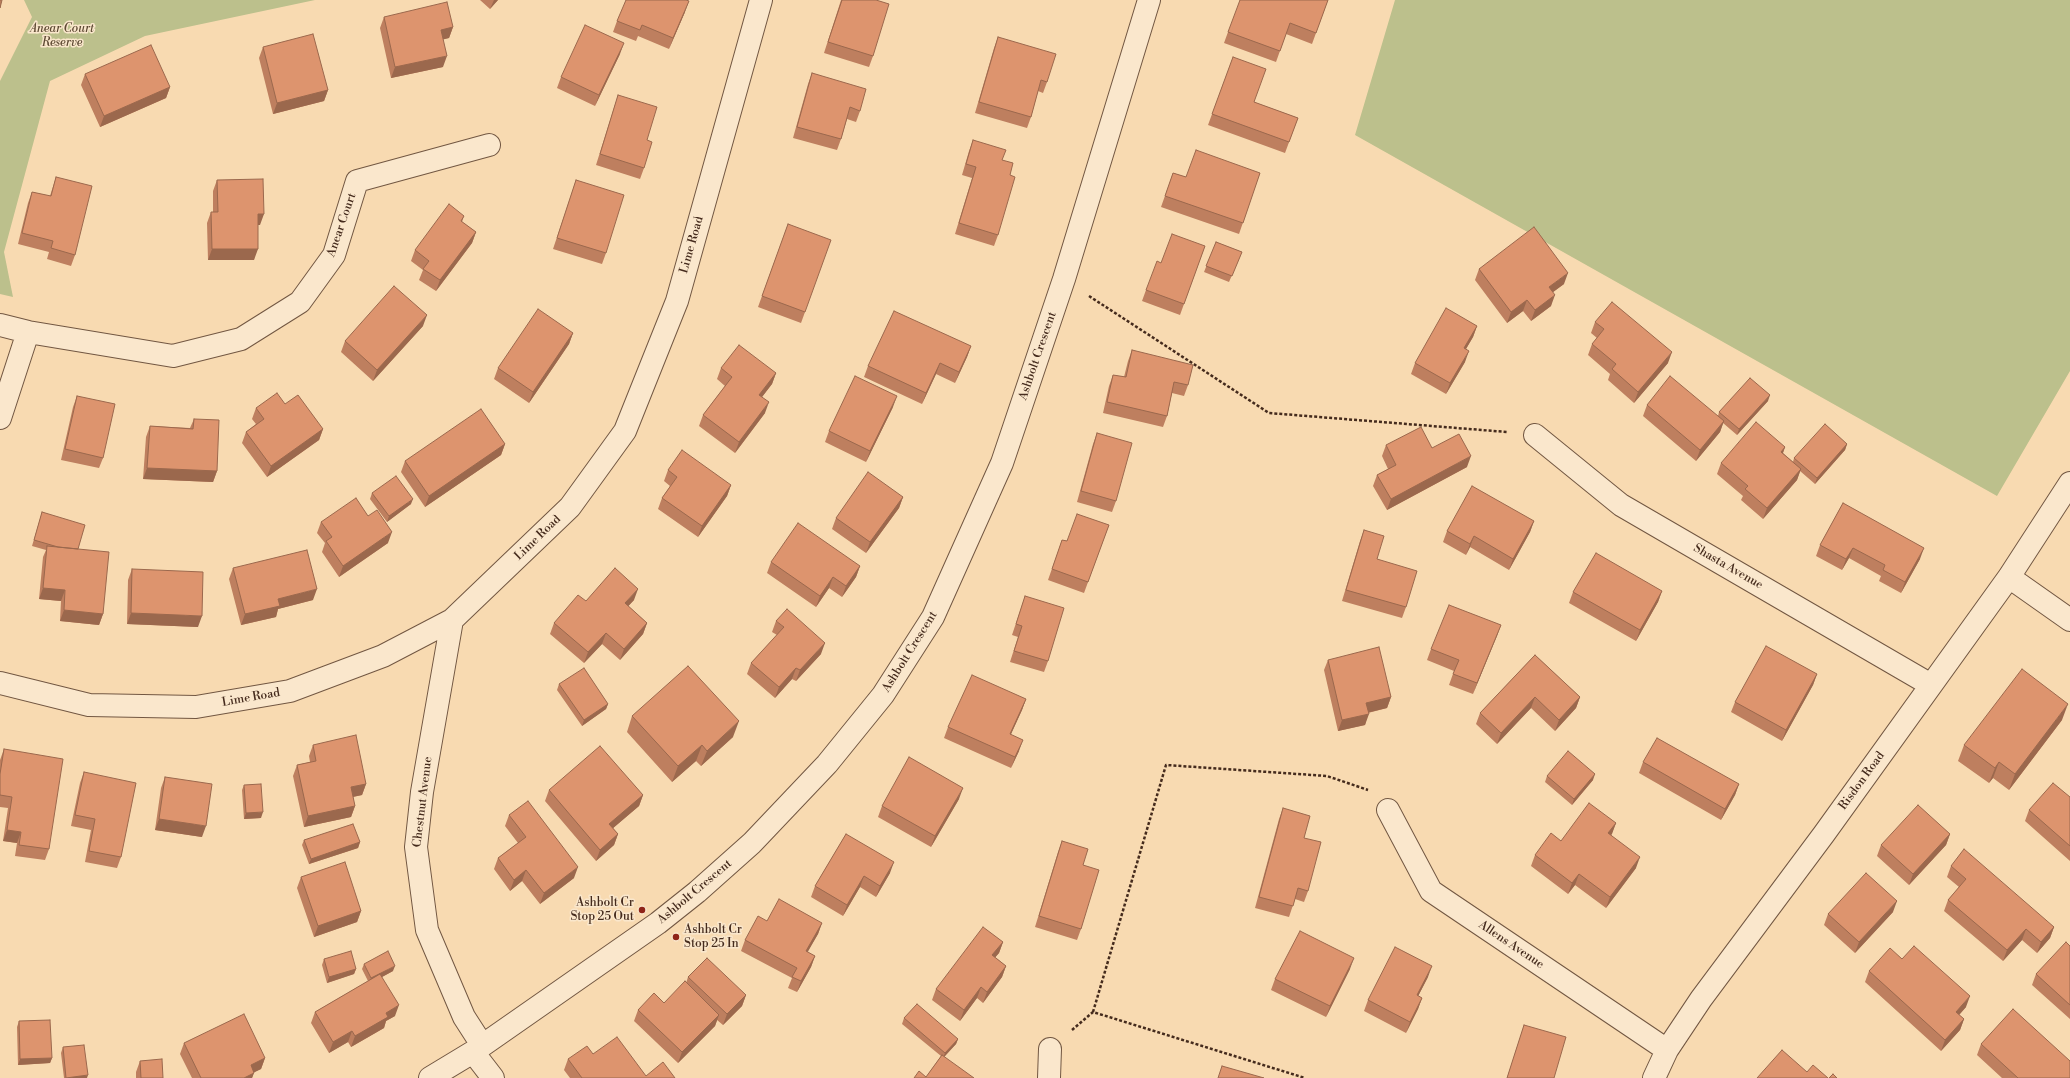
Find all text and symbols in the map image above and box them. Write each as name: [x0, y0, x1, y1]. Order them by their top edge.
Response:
park label: Anear Court Reserve: [30, 22, 94, 50]
street label: Anear Court: [324, 191, 360, 259]
street label: Lime Road: [677, 215, 707, 275]
street label: Ashbolt Crescent: [1016, 310, 1060, 402]
street label: Lime Road: [512, 512, 564, 564]
street label: Shasta Avenue: [1691, 541, 1765, 593]
street label: Ashbolt Crescent: [879, 609, 941, 695]
street label: Lime Road: [221, 686, 281, 710]
street label: Risdon Road: [1836, 749, 1888, 813]
street label: Chestnut Avenue: [410, 756, 436, 848]
street label: Ashbolt Crescent: [655, 857, 735, 927]
place label: Ashbolt Cr Stop 25 Out: [570, 896, 634, 924]
marker: Ashbolt Cr Stop 25 Out: [637, 905, 647, 915]
street label: Allens Avenue: [1476, 918, 1546, 972]
place label: Ashbolt Cr Stop 25 In: [684, 923, 742, 951]
marker: Ashbolt Cr Stop 25 In: [671, 932, 681, 942]

